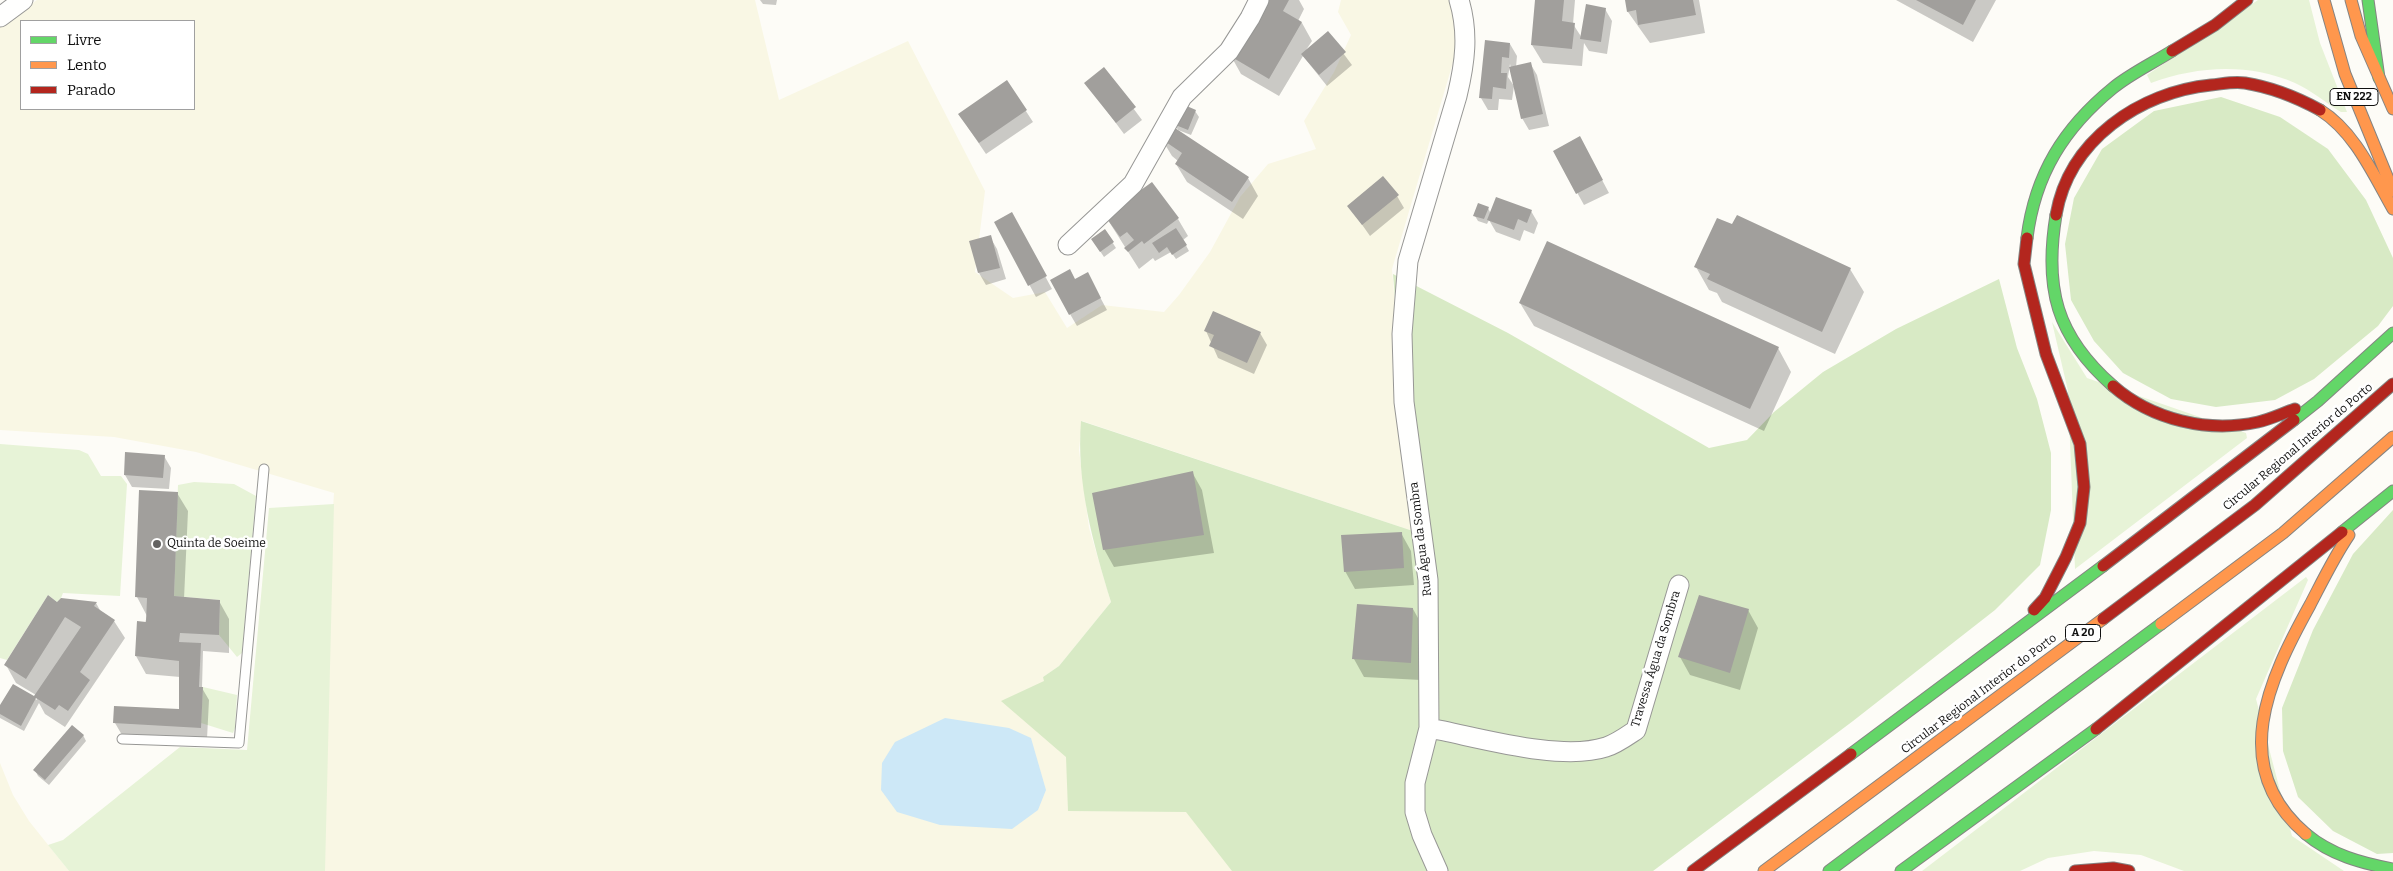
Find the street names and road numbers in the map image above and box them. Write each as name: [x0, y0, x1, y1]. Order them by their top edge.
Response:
road number: EN 222: [2330, 88, 2378, 105]
street label: Circular Regional Interior do Porto: [2220, 380, 2376, 514]
street label: Rua Água da Sombra: [1407, 481, 1435, 597]
street label: Travessa Água da Sombra: [1628, 589, 1684, 729]
road number: A 20: [2066, 624, 2100, 641]
street label: Circular Regional Interior do Porto: [1899, 631, 2059, 757]

